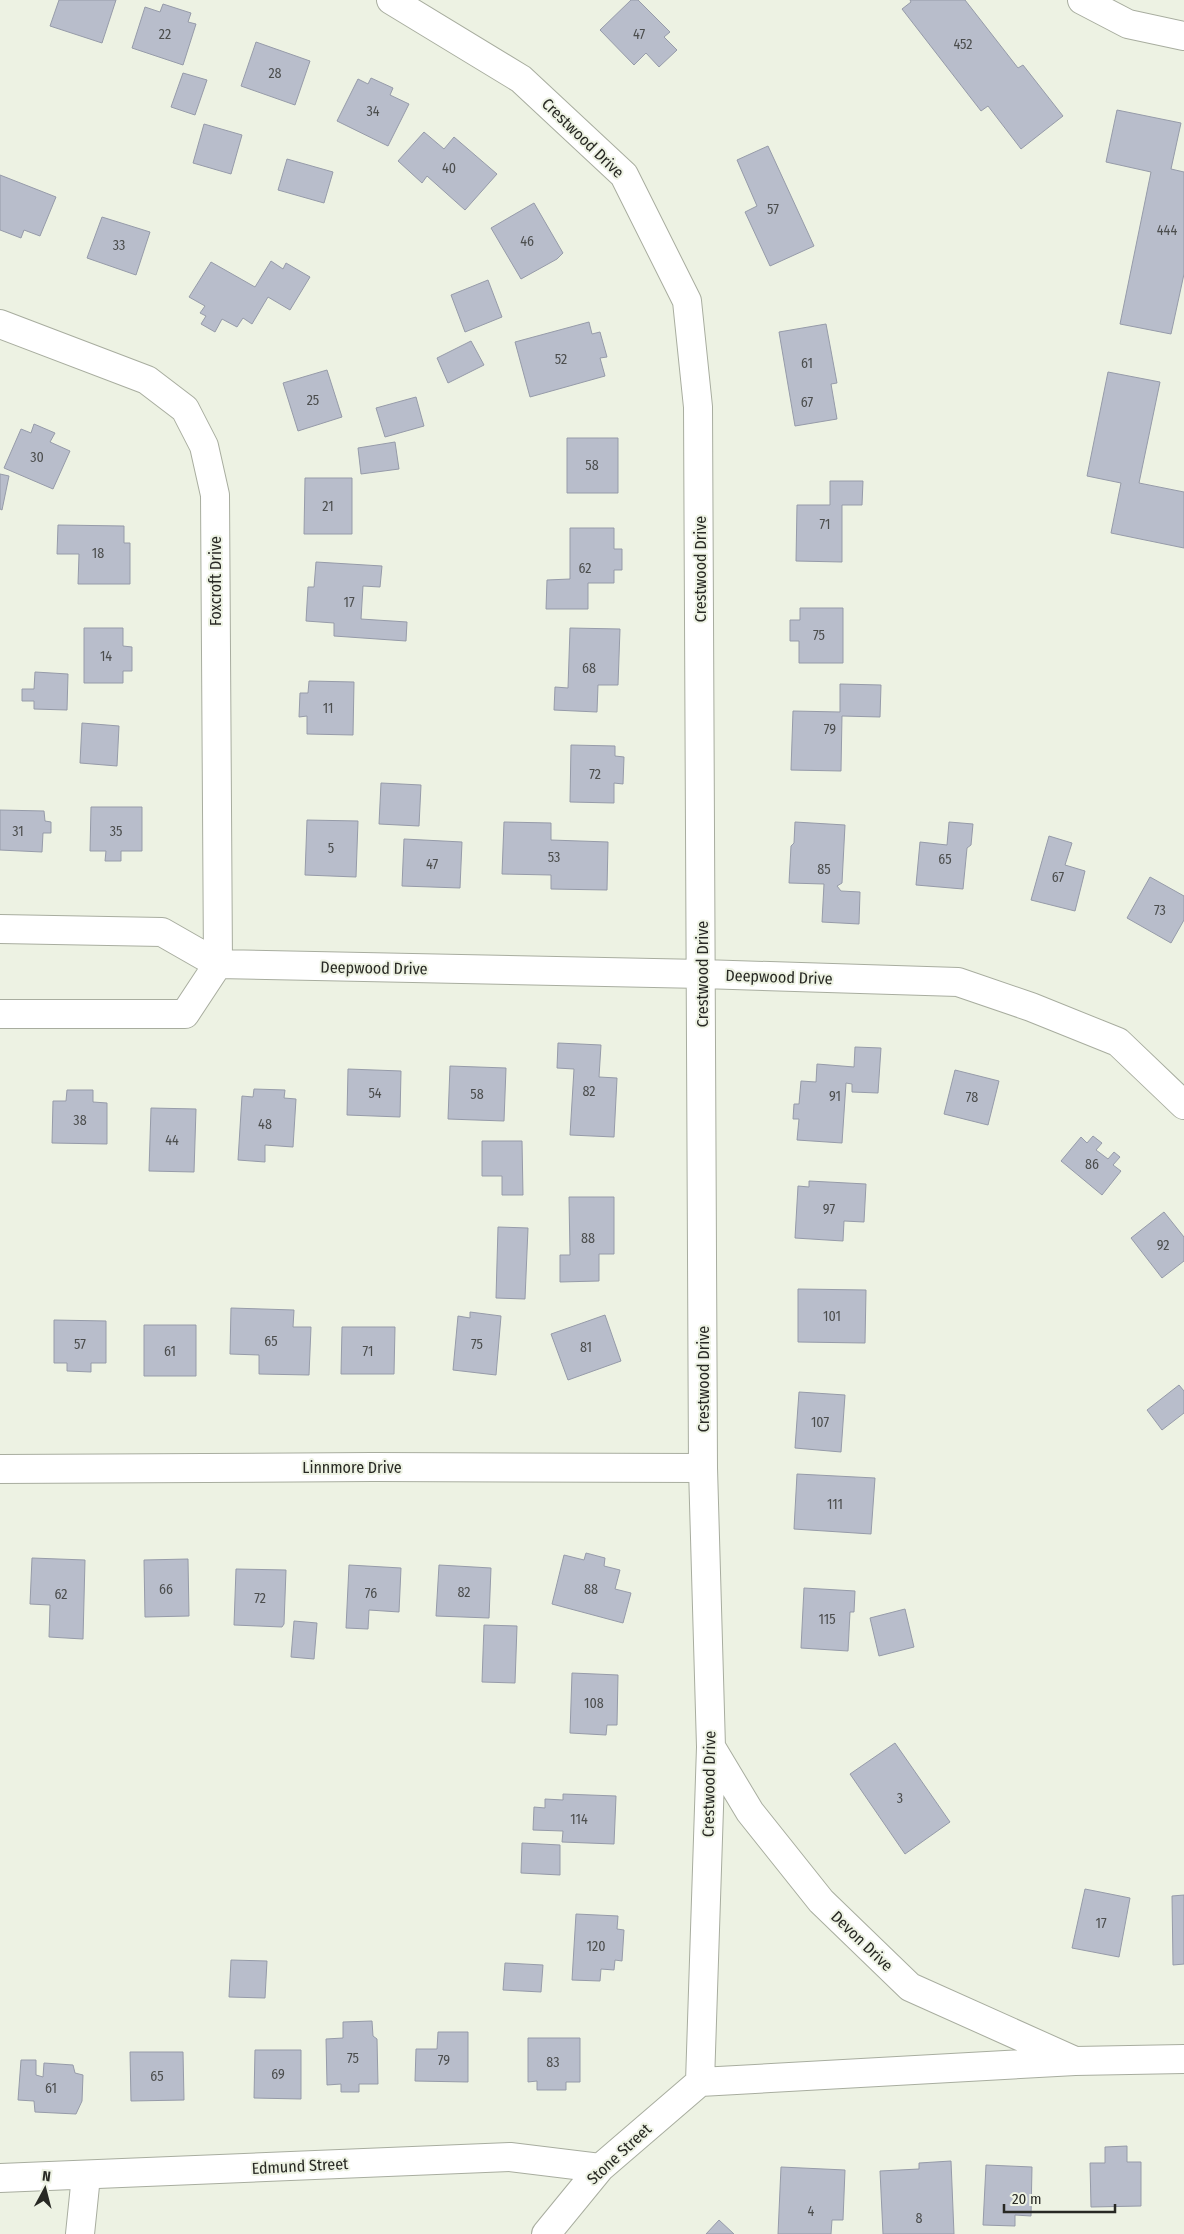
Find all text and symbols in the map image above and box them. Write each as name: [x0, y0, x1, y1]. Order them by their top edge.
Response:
house number: 22: [159, 26, 171, 43]
house number: 47: [633, 26, 645, 43]
house number: 452: [953, 36, 973, 53]
house number: 28: [268, 65, 282, 82]
street label: Crestwood Drive: [538, 94, 628, 182]
house number: 34: [366, 103, 380, 120]
house number: 40: [442, 160, 456, 177]
house number: 57: [767, 201, 779, 218]
house number: 444: [1157, 222, 1177, 239]
house number: 46: [520, 233, 534, 250]
house number: 33: [113, 237, 125, 254]
house number: 52: [555, 351, 567, 368]
house number: 61: [801, 355, 813, 372]
house number: 25: [307, 392, 319, 409]
house number: 67: [801, 394, 813, 411]
house number: 30: [30, 449, 44, 466]
house number: 58: [585, 457, 599, 474]
house number: 21: [322, 498, 334, 515]
street label: Crestwood Drive: [691, 516, 710, 622]
house number: 71: [820, 516, 830, 533]
street label: Foxcroft Drive: [206, 536, 225, 626]
house number: 18: [92, 545, 104, 562]
house number: 62: [579, 560, 592, 577]
house number: 17: [343, 594, 355, 611]
house number: 75: [813, 627, 825, 644]
house number: 14: [100, 648, 112, 665]
house number: 68: [582, 660, 596, 677]
house number: 11: [323, 700, 333, 717]
house number: 79: [824, 721, 836, 738]
house number: 72: [589, 766, 601, 783]
house number: 31: [12, 823, 24, 840]
house number: 35: [110, 823, 122, 840]
house number: 5: [328, 840, 334, 857]
house number: 53: [548, 849, 560, 866]
house number: 65: [938, 851, 952, 868]
house number: 47: [426, 856, 438, 873]
house number: 85: [817, 861, 831, 878]
house number: 67: [1052, 869, 1064, 886]
house number: 73: [1154, 902, 1166, 919]
street label: Crestwood Drive: [693, 921, 712, 1027]
street label: Deepwood Drive: [320, 958, 428, 978]
street label: Deepwood Drive: [725, 966, 833, 988]
house number: 82: [582, 1083, 596, 1100]
house number: 54: [368, 1085, 382, 1102]
house number: 58: [470, 1086, 484, 1103]
house number: 91: [829, 1088, 841, 1105]
house number: 78: [966, 1089, 978, 1106]
house number: 38: [73, 1112, 87, 1129]
house number: 48: [258, 1116, 272, 1133]
house number: 44: [165, 1132, 179, 1149]
house number: 86: [1085, 1156, 1099, 1173]
house number: 97: [823, 1201, 835, 1218]
house number: 88: [581, 1230, 595, 1247]
house number: 92: [1157, 1237, 1169, 1254]
house number: 101: [823, 1308, 841, 1325]
street label: Crestwood Drive: [694, 1326, 713, 1432]
house number: 65: [264, 1333, 278, 1350]
house number: 57: [74, 1336, 86, 1353]
house number: 75: [471, 1336, 483, 1353]
house number: 81: [580, 1339, 592, 1356]
house number: 61: [164, 1343, 176, 1360]
house number: 71: [363, 1343, 373, 1360]
house number: 107: [811, 1414, 829, 1431]
street label: Linnmore Drive: [302, 1458, 402, 1477]
house number: 111: [827, 1496, 843, 1513]
house number: 66: [159, 1581, 173, 1598]
house number: 88: [584, 1581, 598, 1598]
house number: 82: [457, 1584, 471, 1601]
house number: 76: [365, 1585, 377, 1602]
house number: 62: [55, 1586, 68, 1603]
house number: 72: [254, 1590, 266, 1607]
house number: 115: [818, 1611, 836, 1628]
house number: 108: [584, 1695, 604, 1712]
street label: Crestwood Drive: [699, 1730, 719, 1837]
house number: 3: [897, 1790, 903, 1807]
house number: 114: [570, 1811, 588, 1828]
street label: Devon Drive: [827, 1907, 897, 1975]
house number: 17: [1095, 1915, 1107, 1932]
house number: 120: [587, 1938, 605, 1955]
house number: 75: [347, 2050, 359, 2067]
house number: 79: [438, 2052, 450, 2069]
house number: 83: [546, 2054, 560, 2071]
house number: 69: [271, 2066, 285, 2083]
house number: 65: [150, 2068, 164, 2085]
house number: 61: [45, 2080, 57, 2097]
street label: Stone Street: [583, 2119, 656, 2188]
street label: Edmund Street: [251, 2154, 349, 2178]
north arrow: [20, 2164, 70, 2214]
text: N: [41, 2168, 52, 2186]
scale bar: [1004, 2182, 1115, 2214]
text: 20 m: [1012, 2190, 1042, 2208]
house number: 4: [808, 2203, 815, 2220]
house number: 8: [916, 2210, 923, 2227]

